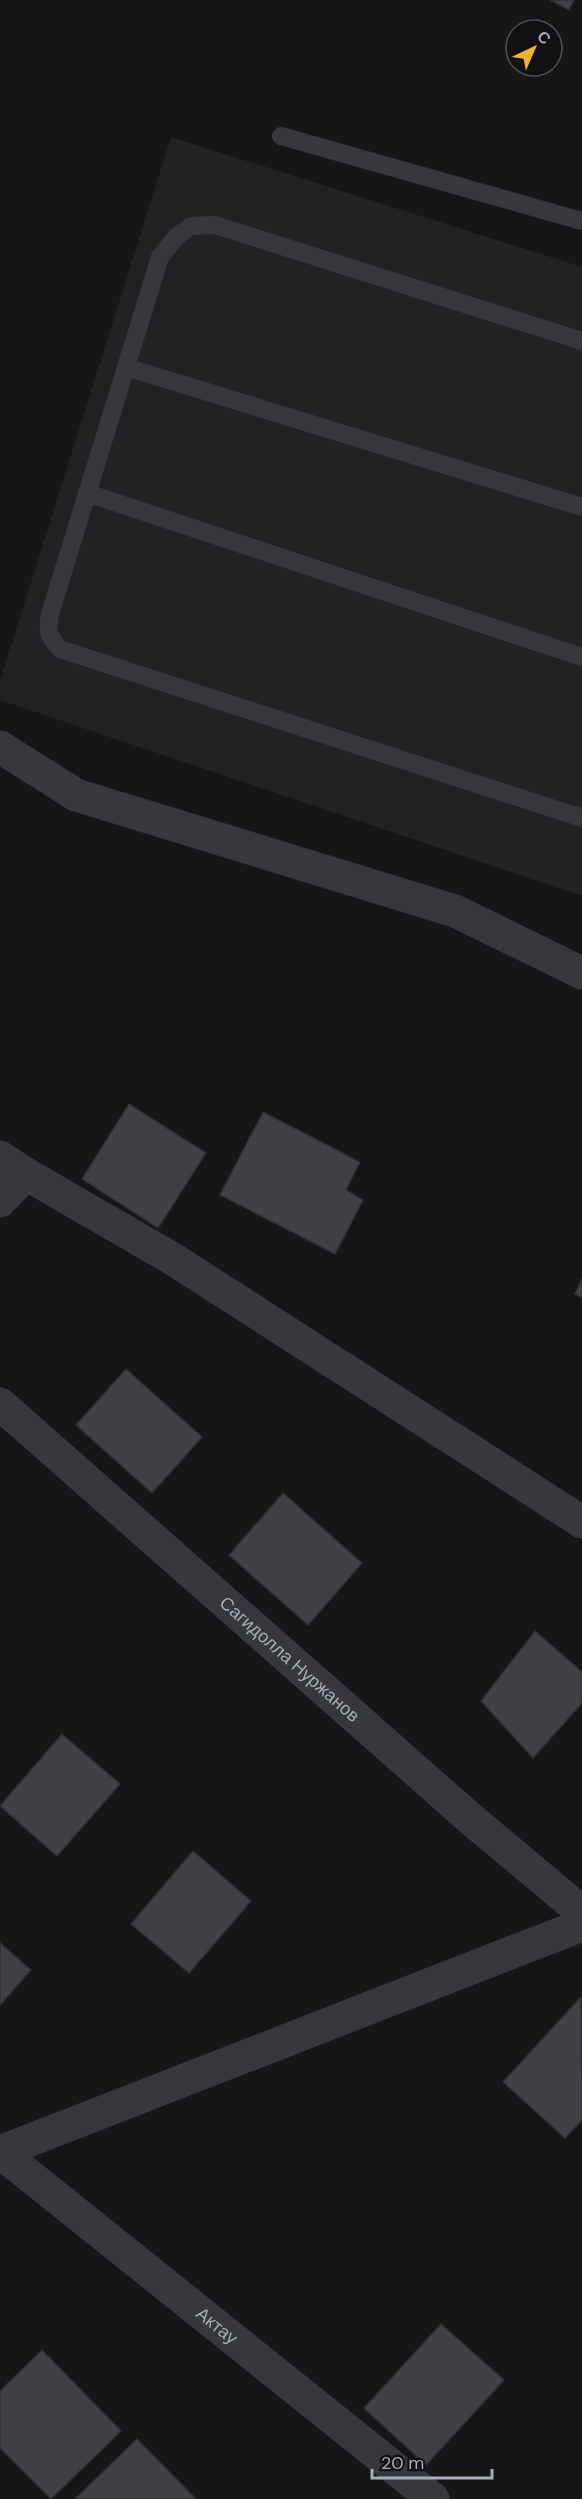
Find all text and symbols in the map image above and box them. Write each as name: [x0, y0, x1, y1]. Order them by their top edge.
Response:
north arrow: [504, 18, 564, 78]
text: С: [533, 26, 556, 49]
street label: Сагидолла Нуржанов: [214, 1591, 365, 1727]
street label: Актау: [191, 2302, 243, 2350]
scale bar: [372, 2442, 492, 2480]
text: 20 m: [381, 2451, 424, 2475]

